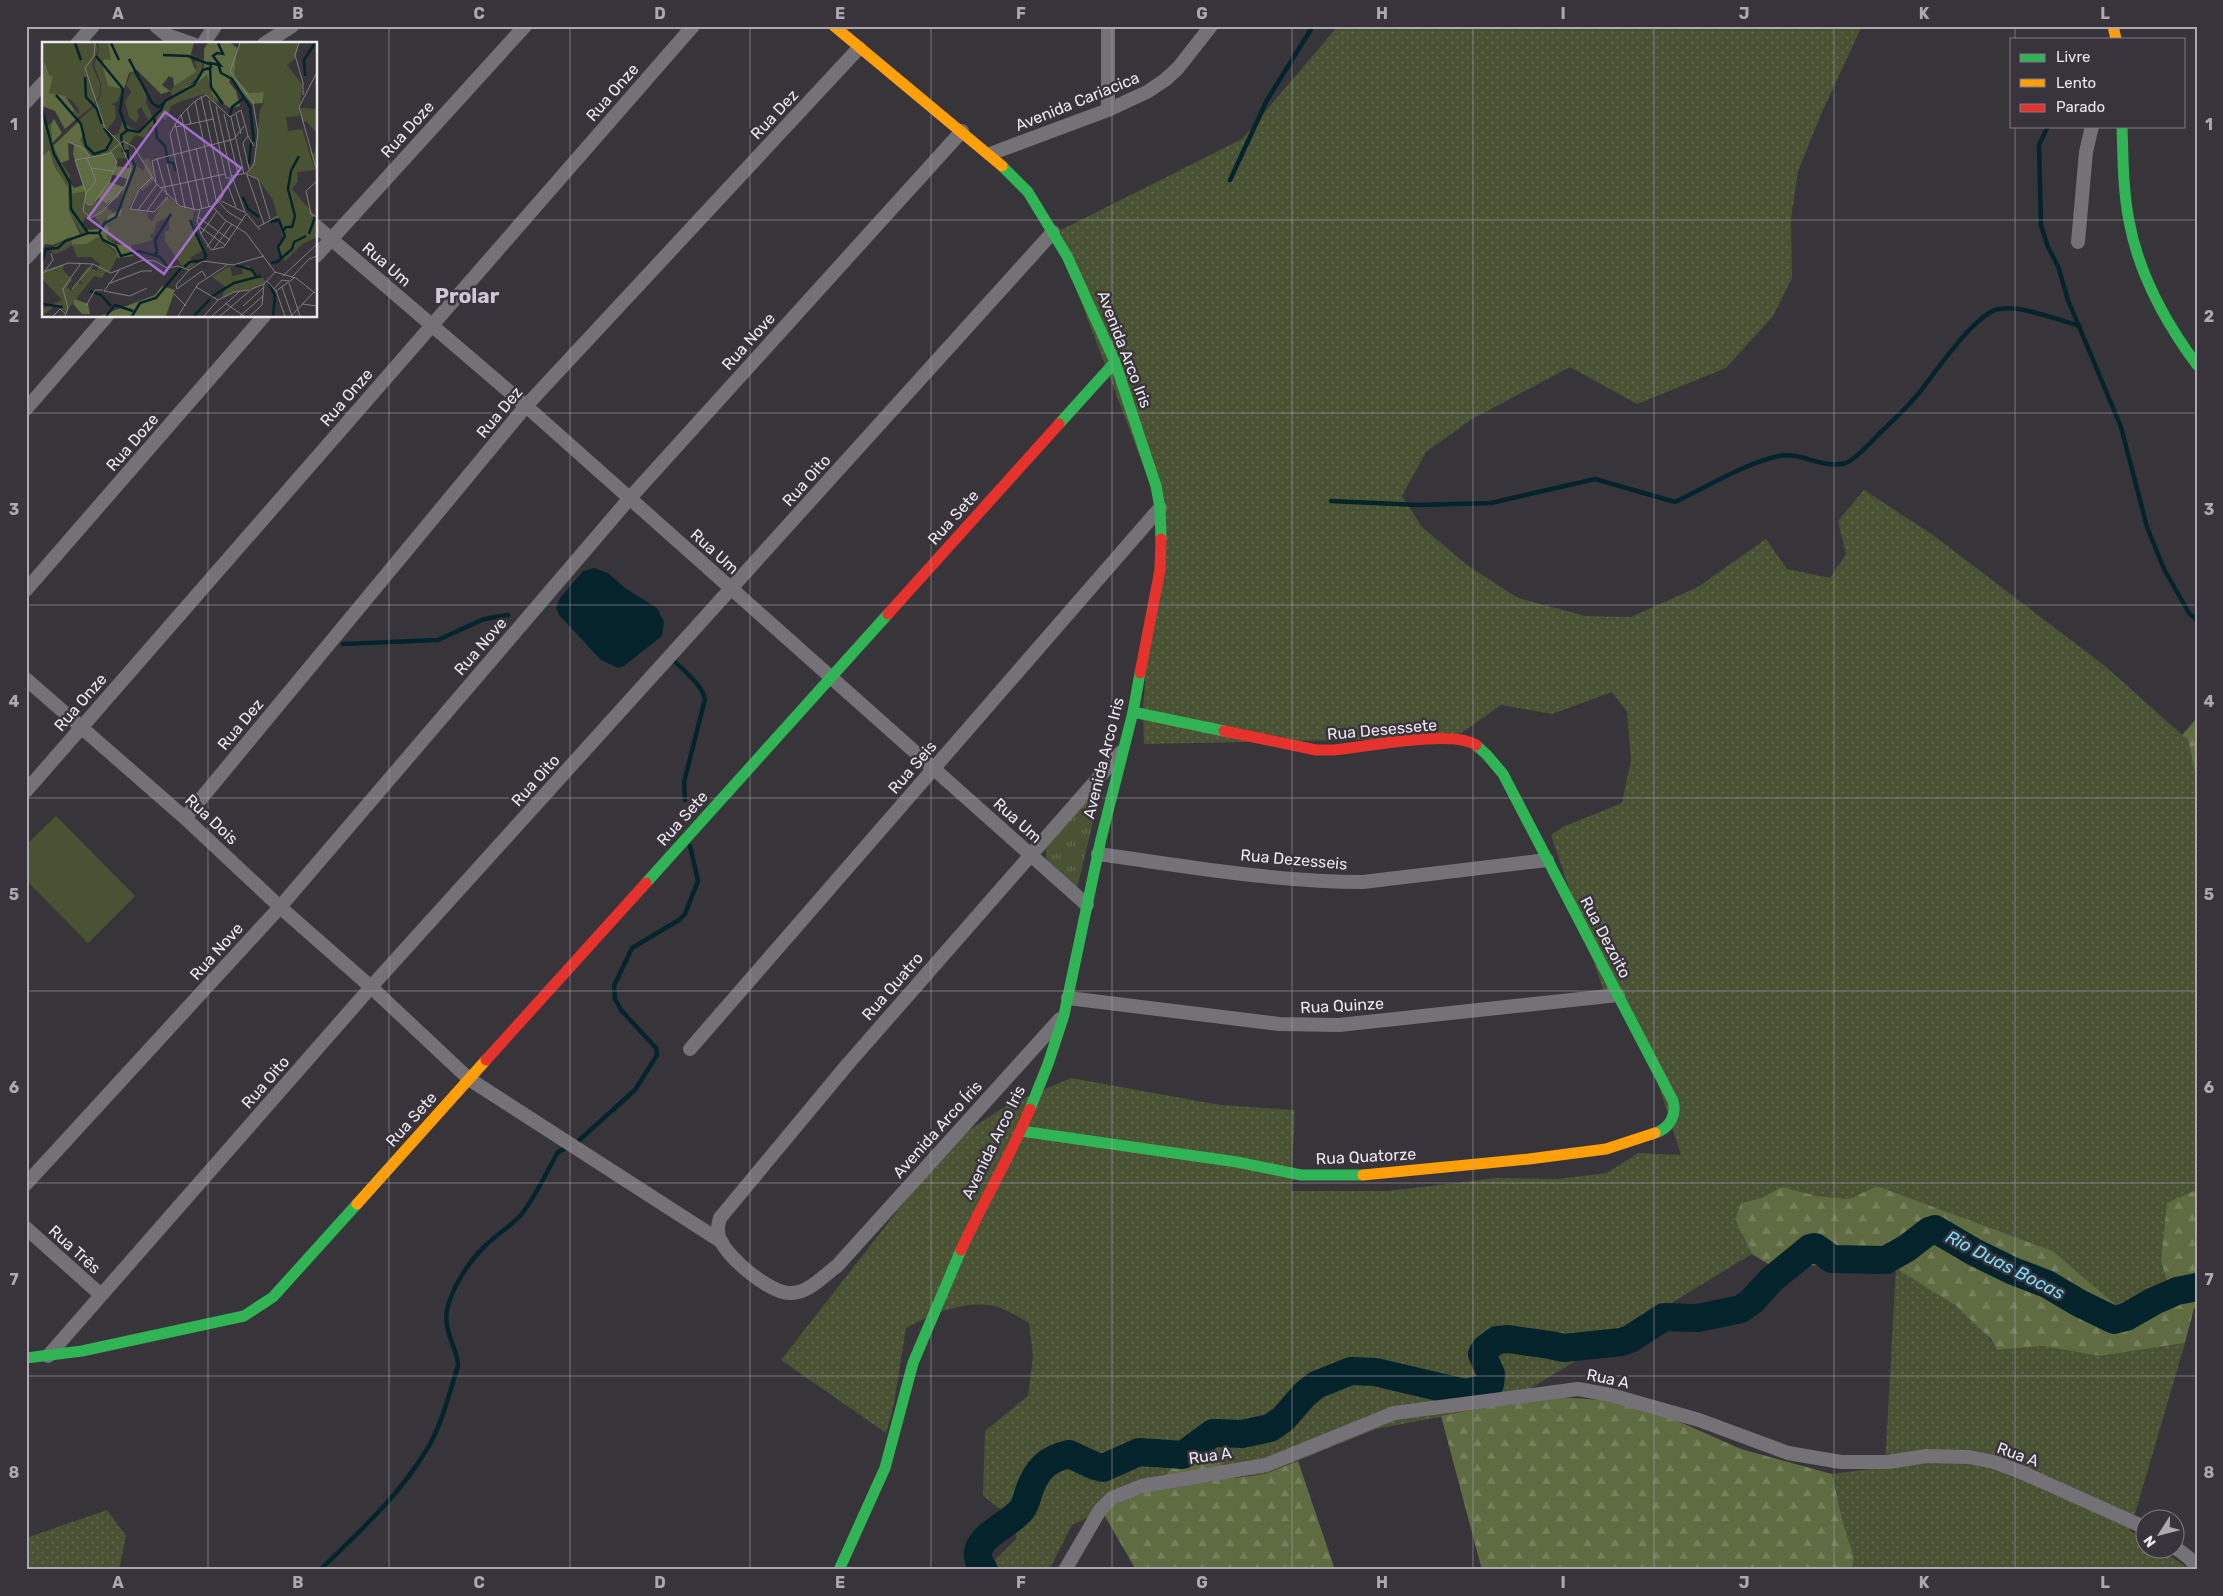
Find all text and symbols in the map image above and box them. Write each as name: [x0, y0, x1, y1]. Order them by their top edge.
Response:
text: A: [112, 4, 124, 23]
text: B: [292, 4, 304, 23]
text: C: [473, 4, 485, 23]
text: D: [654, 4, 666, 23]
text: E: [835, 4, 845, 23]
text: F: [1016, 4, 1026, 23]
text: G: [1196, 4, 1208, 23]
text: H: [1376, 4, 1388, 23]
text: I: [1560, 4, 1566, 23]
text: J: [1739, 4, 1749, 23]
text: K: [1919, 4, 1930, 23]
text: L: [2100, 4, 2110, 23]
legend: [2010, 38, 2186, 128]
inset map: [42, 42, 318, 318]
text: Livre: [2056, 48, 2090, 66]
street label: Rua Onze: [582, 60, 643, 125]
street label: Avenida Cariacica: [1012, 68, 1142, 135]
text: Lento: [2056, 74, 2096, 92]
street label: Rua Dez: [747, 86, 802, 143]
street label: Rua Doze: [377, 97, 438, 162]
text: Parado: [2056, 98, 2105, 116]
text: 1: [10, 115, 18, 134]
text: 1: [2205, 115, 2213, 134]
street label: Rua Um: [358, 238, 415, 291]
district label: Prolar: [435, 283, 500, 308]
street label: Avenida Arco Iris: [1093, 288, 1156, 411]
text: 2: [9, 307, 19, 326]
text: 2: [2204, 307, 2214, 326]
street label: Rua Nove: [718, 309, 779, 374]
street label: Rua Onze: [316, 365, 377, 430]
street label: Rua Dez: [473, 383, 526, 442]
street label: Rua Doze: [102, 410, 163, 475]
street label: Rua Oito: [778, 451, 835, 510]
street label: Rua Sete: [924, 486, 983, 549]
text: 3: [9, 500, 19, 519]
text: 3: [2204, 500, 2214, 519]
street label: Rua Um: [687, 525, 743, 578]
street label: Rua Nove: [450, 614, 511, 679]
street label: Rua Onze: [50, 670, 111, 735]
text: 4: [9, 692, 20, 711]
text: 4: [2204, 692, 2215, 711]
street label: Rua Dez: [214, 695, 267, 754]
street label: Avenida Arco Iris: [1079, 696, 1128, 821]
street label: Rua Desessete: [1326, 715, 1438, 744]
street label: Rua Seis: [884, 737, 940, 798]
street label: Rua Oito: [507, 751, 564, 810]
street label: Rua Sete: [653, 787, 712, 850]
street label: Rua Dois: [181, 790, 242, 849]
street label: Rua Um: [990, 794, 1046, 847]
street label: Rua Dezesseis: [1240, 845, 1348, 874]
text: 5: [9, 885, 19, 904]
text: 5: [2204, 885, 2214, 904]
street label: Rua Dezoito: [1576, 893, 1635, 981]
street label: Rua Nove: [186, 919, 247, 984]
street label: Rua Quatro: [858, 949, 927, 1024]
street label: Rua Quinze: [1300, 994, 1384, 1017]
street label: Rua Oito: [238, 1052, 293, 1112]
street label: Avenida Arco Íris: [889, 1077, 986, 1182]
text: 6: [9, 1078, 19, 1097]
text: 6: [2204, 1078, 2214, 1097]
street label: Avenida Arco Iris: [958, 1082, 1029, 1202]
street label: Rua Sete: [382, 1088, 441, 1151]
street label: Rua Quatorze: [1315, 1144, 1417, 1169]
street label: Rua Três: [45, 1221, 105, 1278]
water label: Rio Duas Bocas: [1942, 1226, 2068, 1304]
text: 7: [9, 1270, 19, 1289]
text: 7: [2204, 1270, 2214, 1289]
street label: Rua A: [1585, 1365, 1631, 1392]
street label: Rua A: [1994, 1438, 2042, 1471]
street label: Rua A: [1187, 1443, 1233, 1468]
text: 8: [9, 1463, 20, 1482]
text: 8: [2204, 1463, 2215, 1482]
north arrow: [2136, 1508, 2186, 1558]
text: N: [2140, 1532, 2160, 1550]
text: A: [112, 1573, 124, 1592]
text: B: [292, 1573, 304, 1592]
text: C: [473, 1573, 485, 1592]
text: D: [654, 1573, 666, 1592]
text: E: [835, 1573, 845, 1592]
text: F: [1016, 1573, 1026, 1592]
text: G: [1196, 1573, 1208, 1592]
text: H: [1376, 1573, 1388, 1592]
text: I: [1560, 1573, 1566, 1592]
text: J: [1739, 1573, 1749, 1592]
text: K: [1919, 1573, 1930, 1592]
text: L: [2100, 1573, 2110, 1592]

